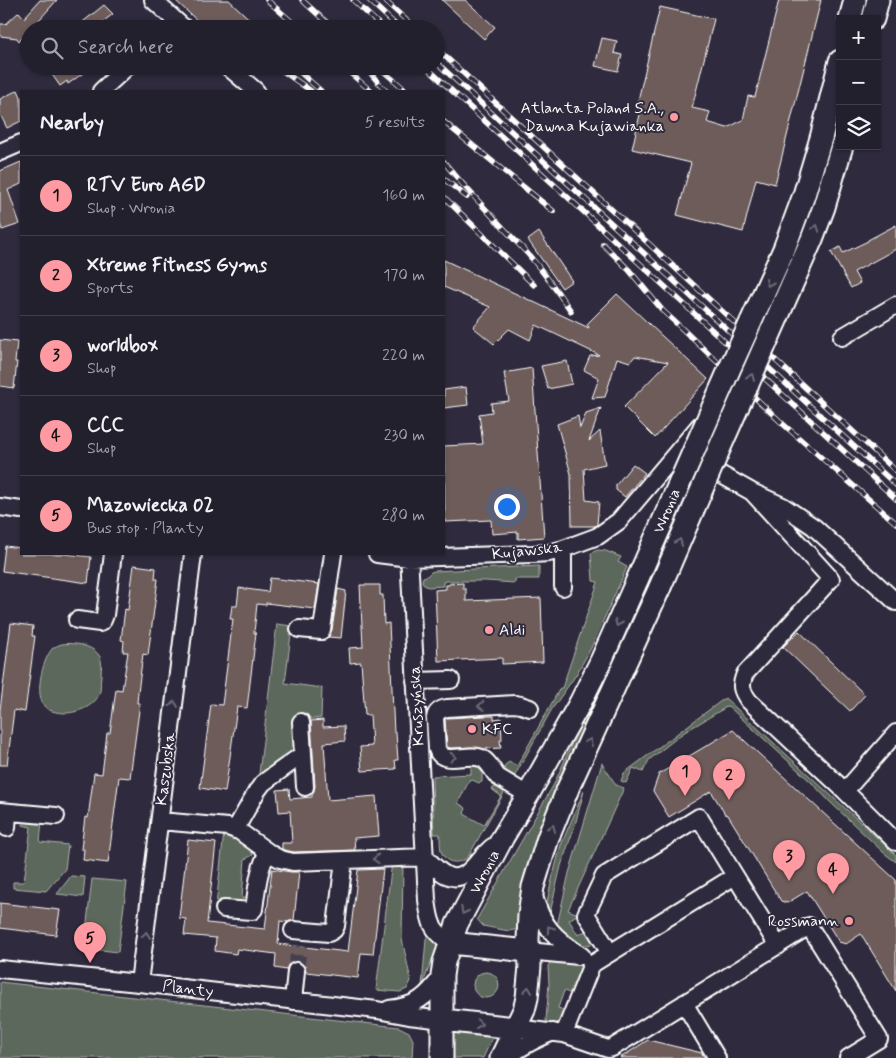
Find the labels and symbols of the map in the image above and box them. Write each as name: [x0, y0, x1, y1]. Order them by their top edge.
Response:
place label: Atlanta Poland S.A., Dawna Kujawianka: [521, 98, 664, 137]
marker: Atlanta Poland S.A., Dawna Kujawianka: [668, 111, 680, 123]
one-way arrow: [810, 225, 820, 233]
one-way arrow: [764, 278, 775, 287]
one-way arrow: [744, 373, 755, 382]
street label: Wronia: [648, 485, 686, 537]
your location: [494, 494, 520, 520]
street label: Kujawska: [491, 537, 564, 565]
one-way arrow: [673, 538, 684, 547]
one-way arrow: [614, 618, 625, 627]
place label: Aldi: [499, 620, 525, 641]
marker: Aldi: [483, 624, 495, 636]
street label: Kruszyńska: [404, 665, 430, 747]
one-way arrow: [168, 700, 179, 708]
one-way arrow: [477, 701, 485, 712]
place label: KFC: [482, 719, 512, 740]
marker: KFC: [466, 723, 478, 735]
street label: Kaszubska: [151, 731, 181, 807]
one-way arrow: [583, 738, 594, 747]
one-way arrow: [450, 752, 458, 762]
pin: 1: [669, 755, 701, 796]
pin: 2: [713, 759, 745, 800]
one-way arrow: [546, 824, 556, 833]
pin: 3: [773, 840, 805, 881]
street label: Wronia: [465, 846, 505, 898]
pin: 4: [817, 853, 849, 894]
one-way arrow: [372, 854, 380, 865]
one-way arrow: [460, 906, 470, 915]
place label: Rossmann: [768, 911, 839, 932]
marker: Rossmann: [843, 915, 855, 927]
pin: 5: [74, 922, 106, 963]
one-way arrow: [547, 926, 556, 935]
one-way arrow: [140, 931, 150, 939]
street label: Planty: [161, 975, 215, 1003]
one-way arrow: [522, 986, 533, 994]
one-way arrow: [476, 1018, 484, 1029]

